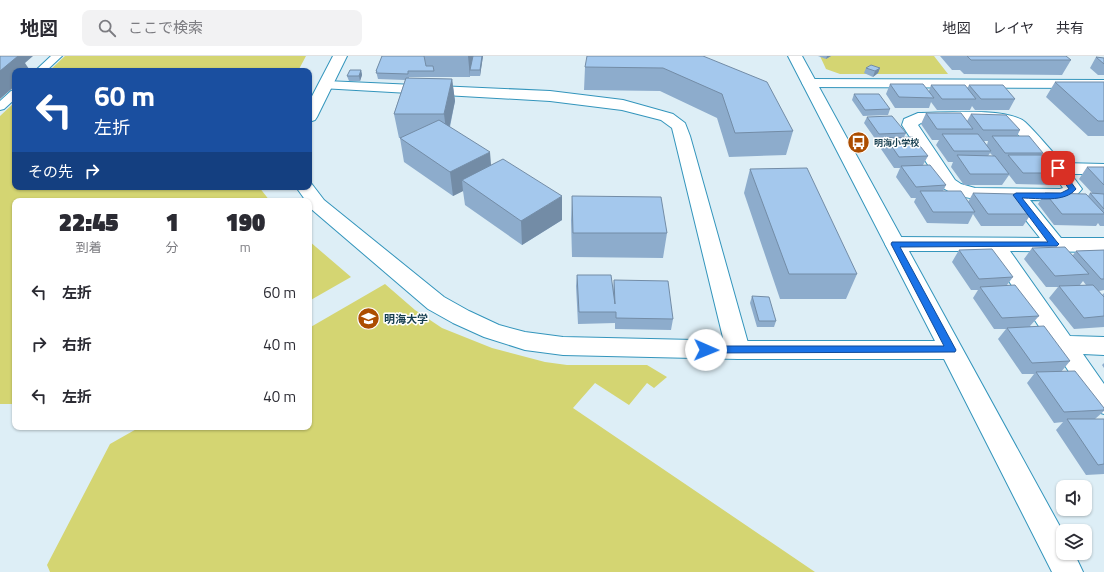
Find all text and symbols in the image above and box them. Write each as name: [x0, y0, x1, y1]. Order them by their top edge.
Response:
search box: [82, 10, 362, 46]
text: 地図: [20, 13, 58, 42]
text: ここで検索: [128, 16, 203, 39]
icon: search: [96, 17, 118, 39]
text: 地図: [942, 17, 970, 38]
text: レイヤ: [992, 17, 1034, 38]
text: 共有: [1056, 17, 1084, 38]
text: 60 m: [94, 74, 155, 117]
icon: left: [28, 84, 80, 136]
text: 左折: [94, 114, 130, 141]
bus stop icon: 明海小学校: [845, 129, 871, 155]
place label: 明海小学校: [874, 136, 920, 149]
pin: [1041, 151, 1075, 185]
icon: arrive: [1047, 157, 1069, 179]
text: その先: [28, 160, 73, 183]
icon: right: [81, 160, 103, 182]
text: 22:45: [59, 204, 119, 240]
text: 1: [165, 204, 179, 240]
text: 190: [226, 204, 265, 240]
text: 到着: [76, 237, 102, 257]
text: 分: [166, 237, 179, 257]
text: m: [240, 237, 251, 257]
icon: left: [28, 281, 50, 303]
text: 左折: [62, 281, 92, 304]
text: 60 m: [263, 281, 296, 304]
school or university icon: 明海大学: [356, 306, 382, 332]
place label: 明海大学: [384, 311, 428, 327]
position arrow: [685, 329, 727, 371]
icon: right: [28, 333, 50, 355]
text: 右折: [62, 333, 92, 356]
text: 40 m: [263, 333, 296, 356]
icon: left: [28, 385, 50, 407]
text: 左折: [62, 385, 92, 408]
text: 40 m: [263, 385, 296, 408]
map controls: [1056, 480, 1092, 560]
button: sound: [1056, 480, 1092, 516]
button: layers: [1056, 524, 1092, 560]

